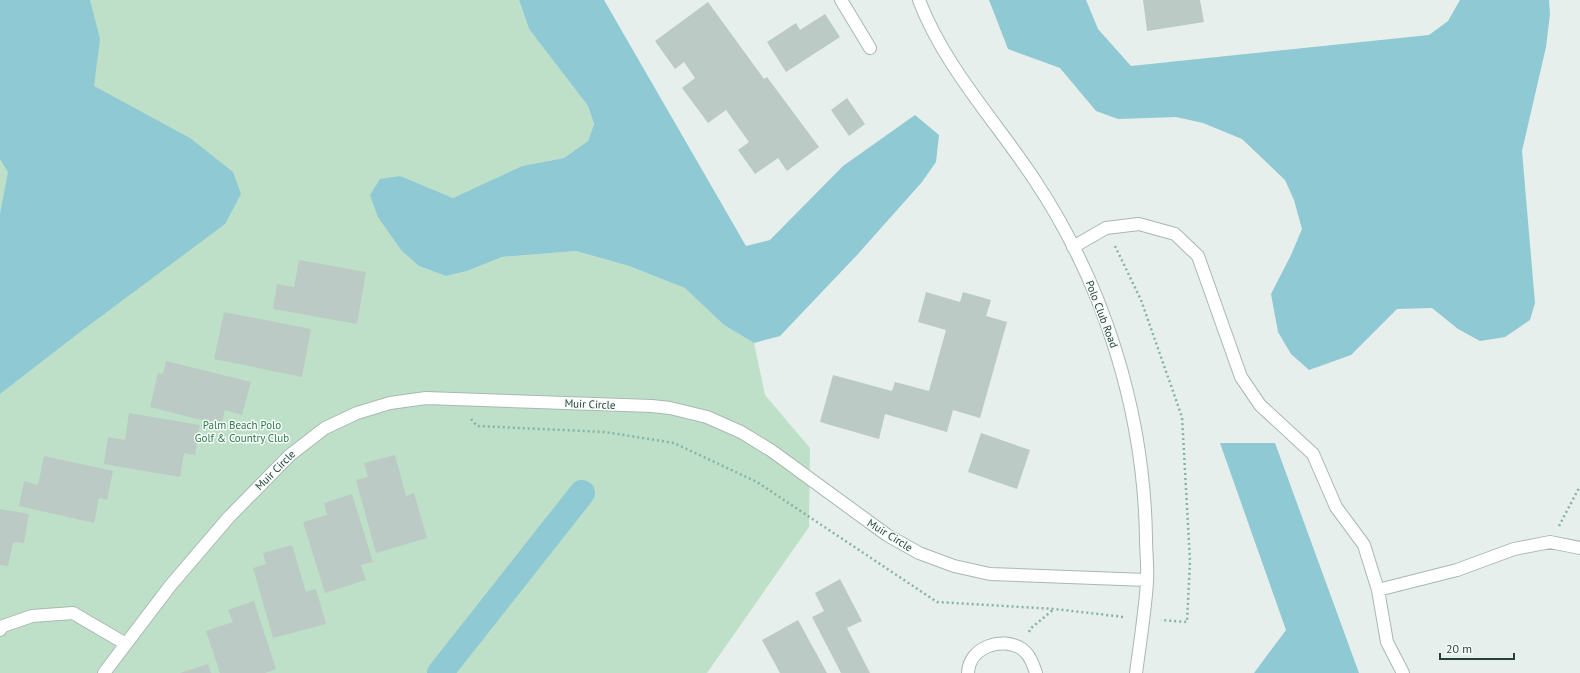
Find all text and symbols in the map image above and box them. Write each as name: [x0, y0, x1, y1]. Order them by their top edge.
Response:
street label: Polo Club Road: [1083, 278, 1121, 350]
street label: Muir Circle: [564, 396, 616, 412]
park label: Palm Beach Polo Golf & Country Club: [195, 418, 289, 445]
street label: Muir Circle: [252, 447, 298, 493]
street label: Muir Circle: [865, 516, 916, 555]
scale bar: [1440, 635, 1514, 661]
text: 20 m: [1446, 641, 1472, 656]

